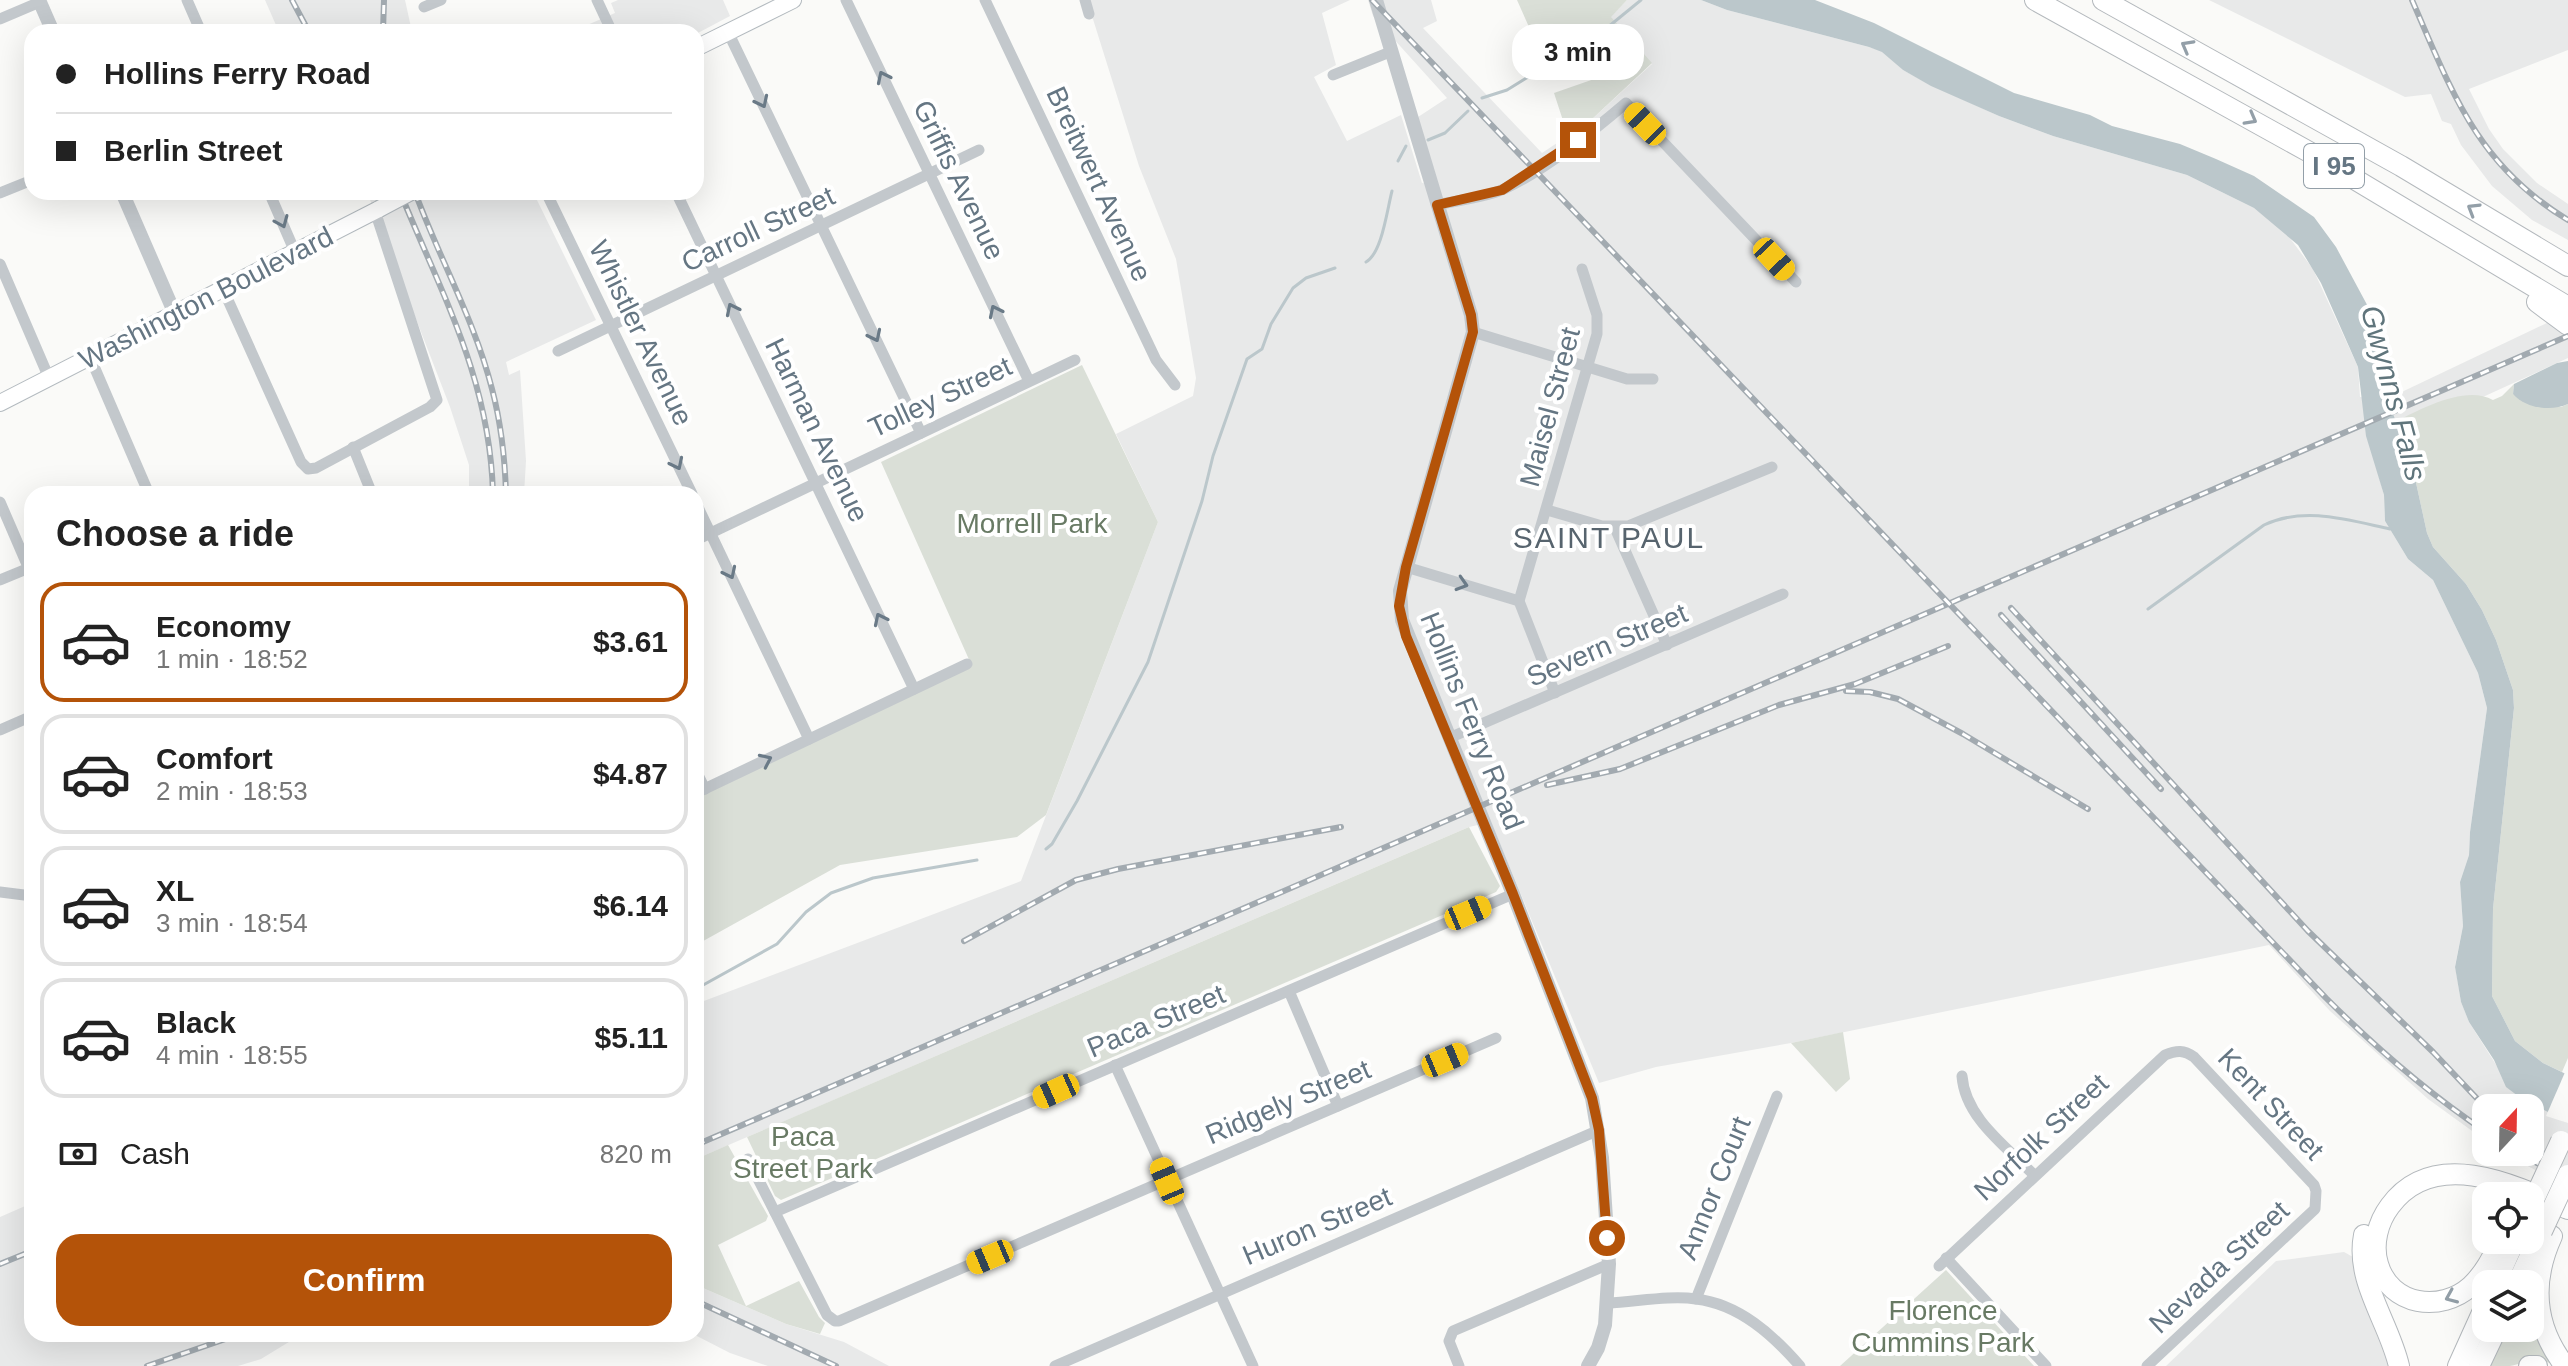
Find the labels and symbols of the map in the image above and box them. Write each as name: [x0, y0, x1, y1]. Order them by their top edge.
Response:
callout: 3 min: [1512, 24, 1644, 80]
one-way arrow: [2180, 41, 2195, 56]
one-way arrow: [877, 70, 893, 85]
street label: Breitwert Avenue: [1040, 82, 1158, 286]
one-way arrow: [752, 94, 768, 109]
street label: Griffis Avenue: [907, 95, 1011, 265]
car: [1620, 98, 1670, 150]
one-way arrow: [2242, 109, 2257, 125]
route end: [1560, 122, 1596, 158]
road number: I 95: [2304, 144, 2364, 188]
street label: Carroll Street: [677, 180, 839, 278]
one-way arrow: [2467, 203, 2482, 219]
one-way arrow: [273, 214, 289, 228]
street label: Washington Boulevard: [74, 220, 338, 376]
car: [1749, 233, 1799, 285]
street label: Whistler Avenue: [583, 236, 699, 430]
one-way arrow: [726, 302, 742, 317]
water label: Gwynns Falls: [2355, 302, 2433, 484]
one-way arrow: [989, 305, 1005, 319]
street label: Maisel Street: [1514, 324, 1586, 490]
one-way arrow: [865, 328, 881, 343]
street label: Harman Avenue: [759, 333, 875, 527]
street label: Tolley Street: [864, 350, 1017, 444]
one-way arrow: [667, 456, 683, 471]
park label: Morrell Park: [957, 508, 1108, 539]
district label: SAINT PAUL: [1513, 521, 1705, 554]
one-way arrow: [720, 565, 736, 580]
one-way arrow: [1455, 575, 1469, 591]
street label: Severn Street: [1522, 597, 1692, 693]
street label: Hollins Ferry Road: [1414, 608, 1530, 834]
one-way arrow: [874, 613, 890, 627]
one-way arrow: [758, 754, 773, 770]
car: [1441, 893, 1495, 933]
street label: Paca Street: [1083, 978, 1230, 1064]
car: [1418, 1040, 1472, 1080]
street label: Kent Street: [2212, 1042, 2330, 1166]
street label: Ridgely Street: [1201, 1053, 1375, 1151]
street label: Norfolk Street: [1968, 1067, 2114, 1207]
car: [1029, 1070, 1083, 1112]
north arrow: [2472, 1094, 2544, 1166]
street label: Annor Court: [1671, 1112, 1757, 1264]
park label: Paca Street Park: [733, 1121, 874, 1184]
car: [1147, 1154, 1187, 1208]
street label: Huron Street: [1238, 1181, 1396, 1271]
street label: Nevada Street: [2143, 1194, 2295, 1339]
route start: [1589, 1220, 1625, 1256]
car: [963, 1237, 1017, 1277]
one-way arrow: [2445, 1287, 2459, 1303]
park label: Florence Cummins Park: [1851, 1295, 2036, 1358]

